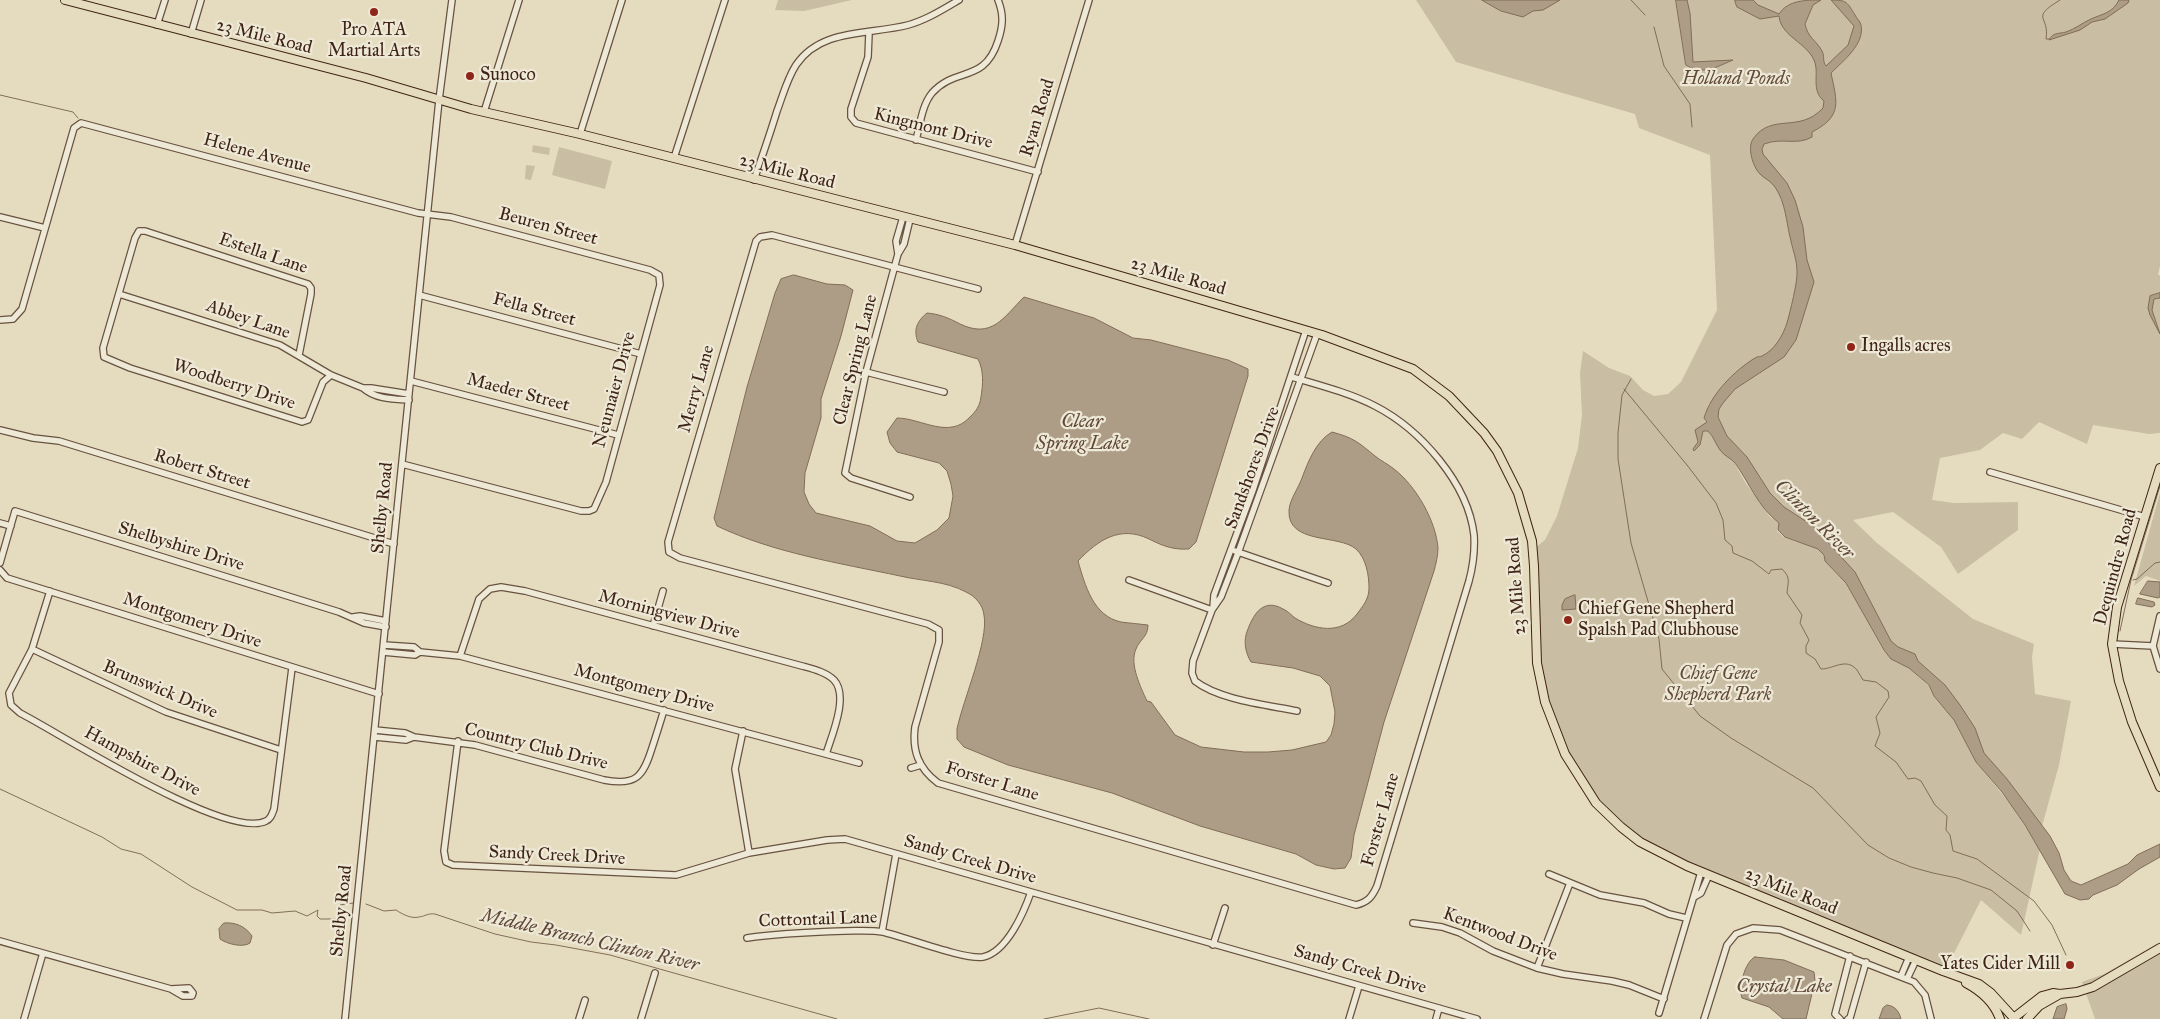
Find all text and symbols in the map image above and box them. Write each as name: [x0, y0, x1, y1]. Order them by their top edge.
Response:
marker: Pro ATA Martial Arts: [368, 6, 380, 18]
street label: 23 Mile Road: [214, 15, 314, 59]
place label: Pro ATA Martial Arts: [328, 20, 420, 62]
place label: Sunoco: [480, 65, 536, 87]
park label: Holland Ponds: [1682, 69, 1790, 91]
marker: Sunoco: [464, 70, 476, 82]
street label: Ryan Road: [1016, 77, 1060, 159]
street label: Kingmont Drive: [871, 104, 995, 154]
street label: Helene Avenue: [201, 129, 313, 179]
street label: 23 Mile Road: [737, 150, 837, 194]
street label: Beuren Street: [496, 203, 600, 251]
street label: Estella Lane: [216, 229, 310, 279]
street label: 23 Mile Road: [1128, 253, 1228, 301]
street label: Fella Street: [490, 289, 578, 331]
street label: Clear Spring Lane: [829, 292, 883, 428]
street label: Abbey Lane: [203, 296, 293, 344]
street label: Neumaier Drive: [589, 330, 641, 450]
place label: Ingalls acres: [1861, 336, 1951, 358]
marker: Ingalls acres: [1845, 341, 1857, 353]
street label: Merry Lane: [674, 343, 720, 435]
street label: Woodberry Drive: [170, 355, 298, 415]
street label: Maeder Street: [464, 369, 572, 417]
street label: Sandshores Drive: [1221, 404, 1285, 532]
water label: Clear Spring Lake: [1036, 411, 1128, 455]
street label: Robert Street: [151, 445, 253, 495]
street label: Shelby Road: [367, 461, 399, 555]
water label: Clinton River: [1769, 475, 1859, 565]
street label: Dequindre Road: [2090, 506, 2142, 628]
street label: Shelbyshire Drive: [115, 518, 247, 576]
street label: 23 Mile Road: [1503, 536, 1531, 636]
street label: Morningview Drive: [596, 586, 742, 644]
street label: Montgomery Drive: [120, 588, 264, 654]
place label: Chief Gene Shepherd Spalsh Pad Clubhouse: [1578, 599, 1739, 642]
marker: Chief Gene Shepherd Spalsh Pad Clubhouse: [1562, 614, 1574, 626]
street label: Brunswick Drive: [99, 656, 221, 724]
street label: Montgomery Drive: [571, 660, 717, 718]
park label: Chief Gene Shepherd Park: [1665, 664, 1771, 706]
street label: Country Club Drive: [462, 719, 610, 775]
street label: Hampshire Drive: [80, 722, 204, 802]
street label: Forster Lane: [943, 758, 1041, 806]
street label: Forster Lane: [1357, 771, 1405, 869]
street label: Sandy Creek Drive: [901, 831, 1039, 889]
street label: Sandy Creek Drive: [488, 842, 626, 870]
street label: Shelby Road: [326, 864, 358, 958]
street label: 23 Mile Road: [1742, 864, 1840, 920]
street label: Kentwood Drive: [1440, 903, 1560, 967]
water label: Middle Branch Clinton River: [479, 905, 701, 977]
street label: Cottontail Lane: [758, 907, 878, 933]
street label: Sandy Creek Drive: [1291, 941, 1429, 999]
place label: Yates Cider Mill: [1940, 954, 2060, 976]
marker: Yates Cider Mill: [2064, 959, 2076, 971]
water label: Crystal Lake: [1736, 976, 1832, 998]

